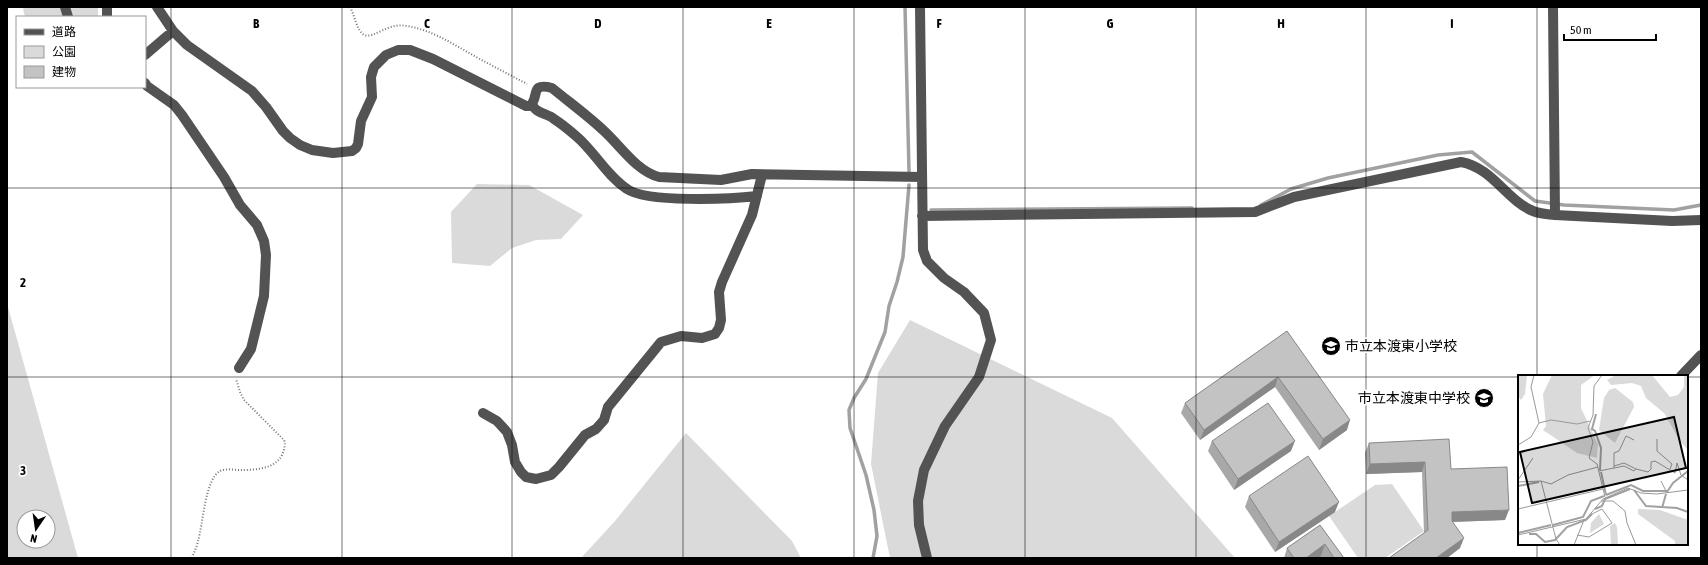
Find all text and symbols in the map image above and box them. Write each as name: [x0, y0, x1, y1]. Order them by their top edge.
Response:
legend: [16, 16, 146, 88]
text: B: [253, 16, 260, 31]
text: C: [424, 16, 430, 31]
text: D: [594, 16, 602, 31]
text: E: [766, 16, 772, 31]
text: F: [936, 16, 942, 31]
text: G: [1107, 16, 1114, 31]
text: H: [1277, 16, 1285, 31]
text: I: [1450, 16, 1454, 31]
scale bar: [1564, 16, 1656, 42]
text: 50 m: [1570, 23, 1592, 37]
text: 道路: [52, 25, 76, 39]
text: 公園: [52, 45, 76, 59]
text: 建物: [52, 65, 76, 79]
text: 2: [20, 275, 26, 290]
school or university icon: 市立本渡東小学校: [1320, 335, 1342, 357]
place label: 市立本渡東小学校: [1345, 338, 1457, 354]
inset map: [1518, 375, 1688, 545]
school or university icon: 市立本渡東中学校: [1473, 387, 1495, 409]
place label: 市立本渡東中学校: [1358, 390, 1470, 406]
text: 3: [20, 463, 26, 478]
north arrow: [16, 509, 56, 549]
text: N: [29, 532, 38, 545]

